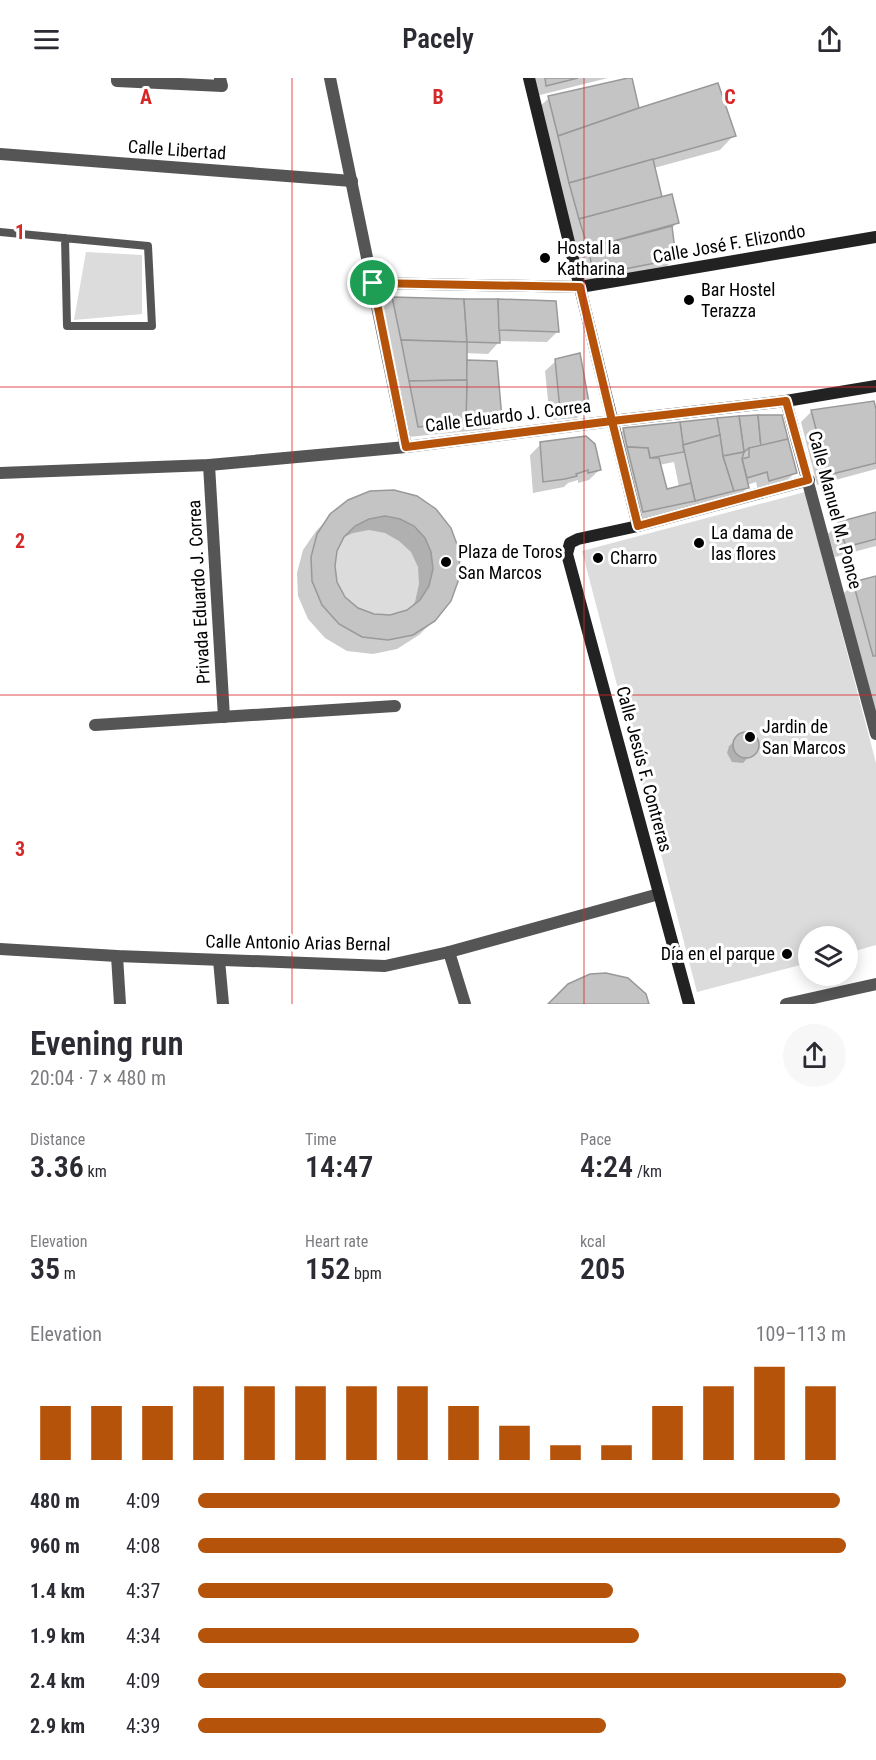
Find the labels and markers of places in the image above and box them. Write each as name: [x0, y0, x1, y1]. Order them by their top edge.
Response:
place label: Hostal la Katharina: [557, 237, 625, 279]
marker: Hostal la Katharina: [538, 251, 552, 265]
pin: [347, 257, 398, 308]
place label: Bar Hostel Terazza: [701, 279, 775, 321]
marker: Bar Hostel Terazza: [682, 293, 696, 307]
place label: La dama de las flores: [711, 522, 794, 564]
marker: La dama de las flores: [692, 536, 706, 550]
place label: Plaza de Toros San Marcos: [458, 541, 563, 583]
place label: Charro: [610, 547, 657, 568]
marker: Charro: [591, 551, 605, 565]
marker: Plaza de Toros San Marcos: [439, 555, 453, 569]
place label: Jardin de San Marcos: [762, 716, 846, 758]
marker: Jardin de San Marcos: [743, 730, 757, 744]
place label: Día en el parque: [661, 943, 775, 964]
marker: Día en el parque: [780, 947, 794, 961]

